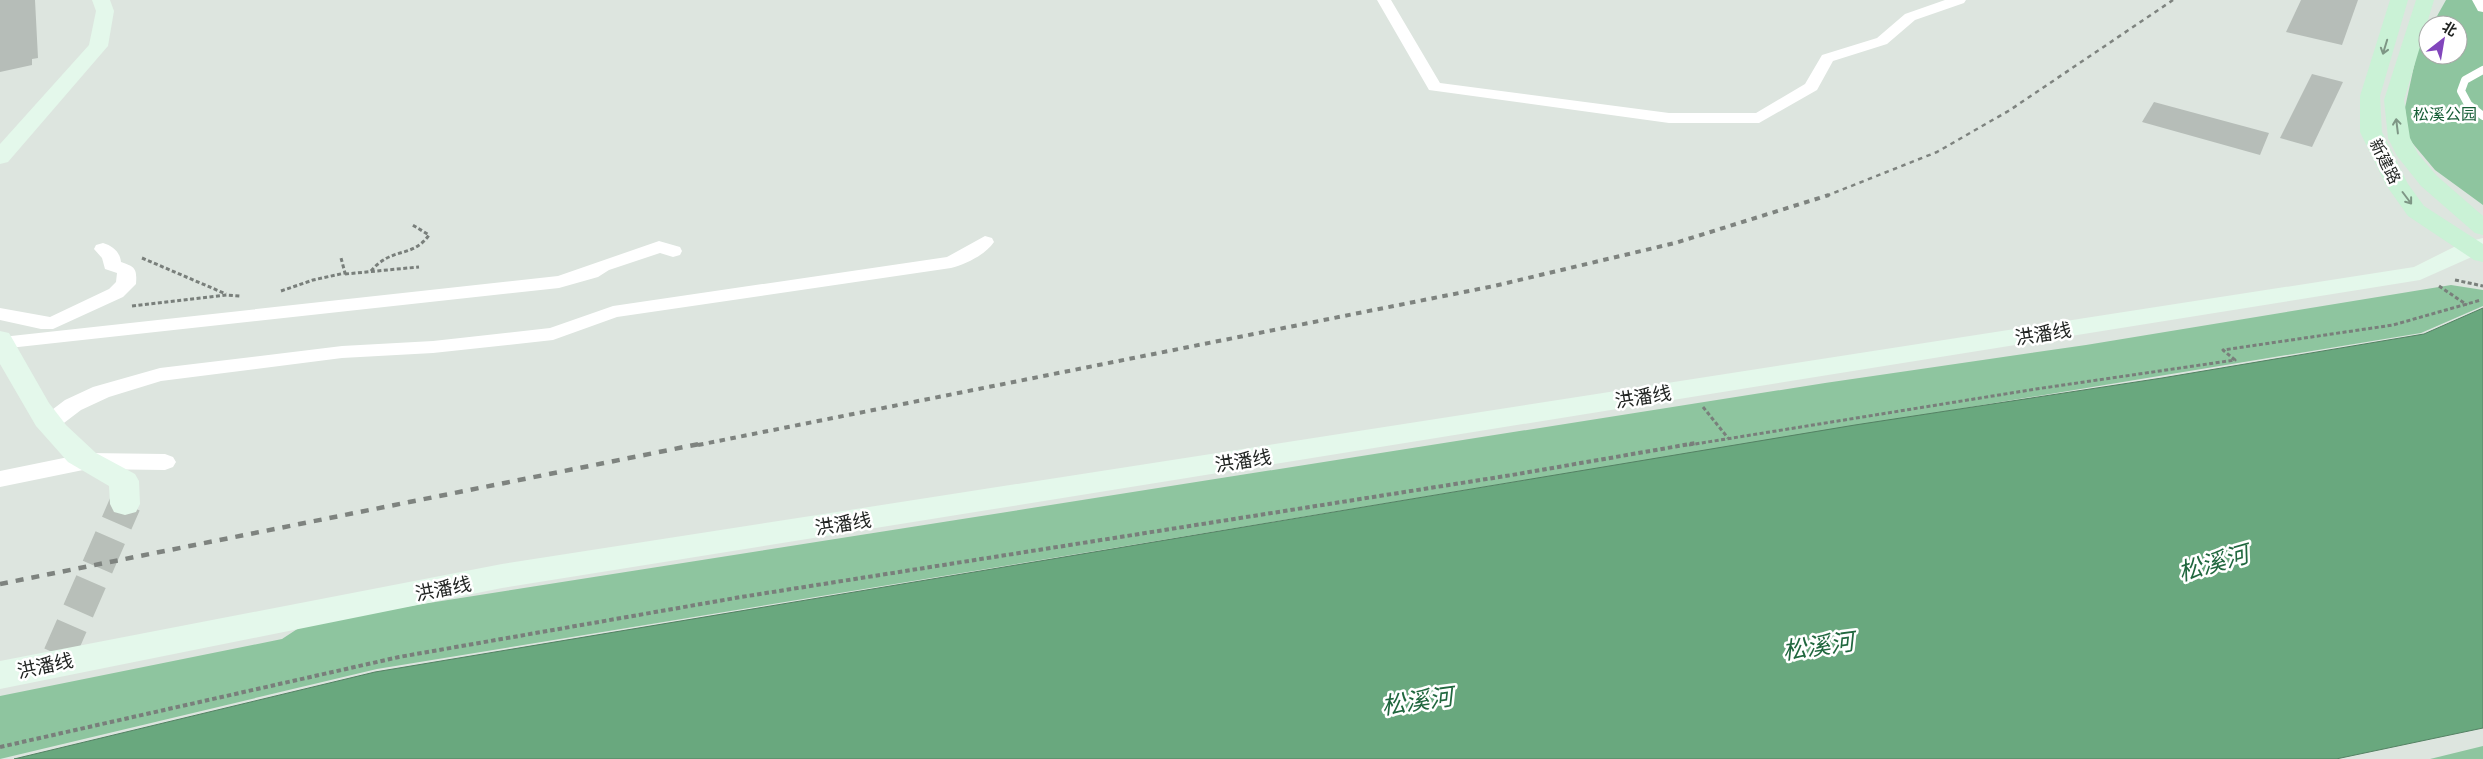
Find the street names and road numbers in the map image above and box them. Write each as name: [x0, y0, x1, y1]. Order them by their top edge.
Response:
street label: 新建路: [2367, 135, 2405, 187]
street label: 洪潘线: [2013, 317, 2073, 349]
street label: 洪潘线: [1613, 380, 1673, 412]
street label: 洪潘线: [1213, 444, 1273, 476]
street label: 洪潘线: [813, 507, 873, 539]
street label: 洪潘线: [413, 571, 473, 605]
street label: 洪潘线: [15, 648, 75, 682]

